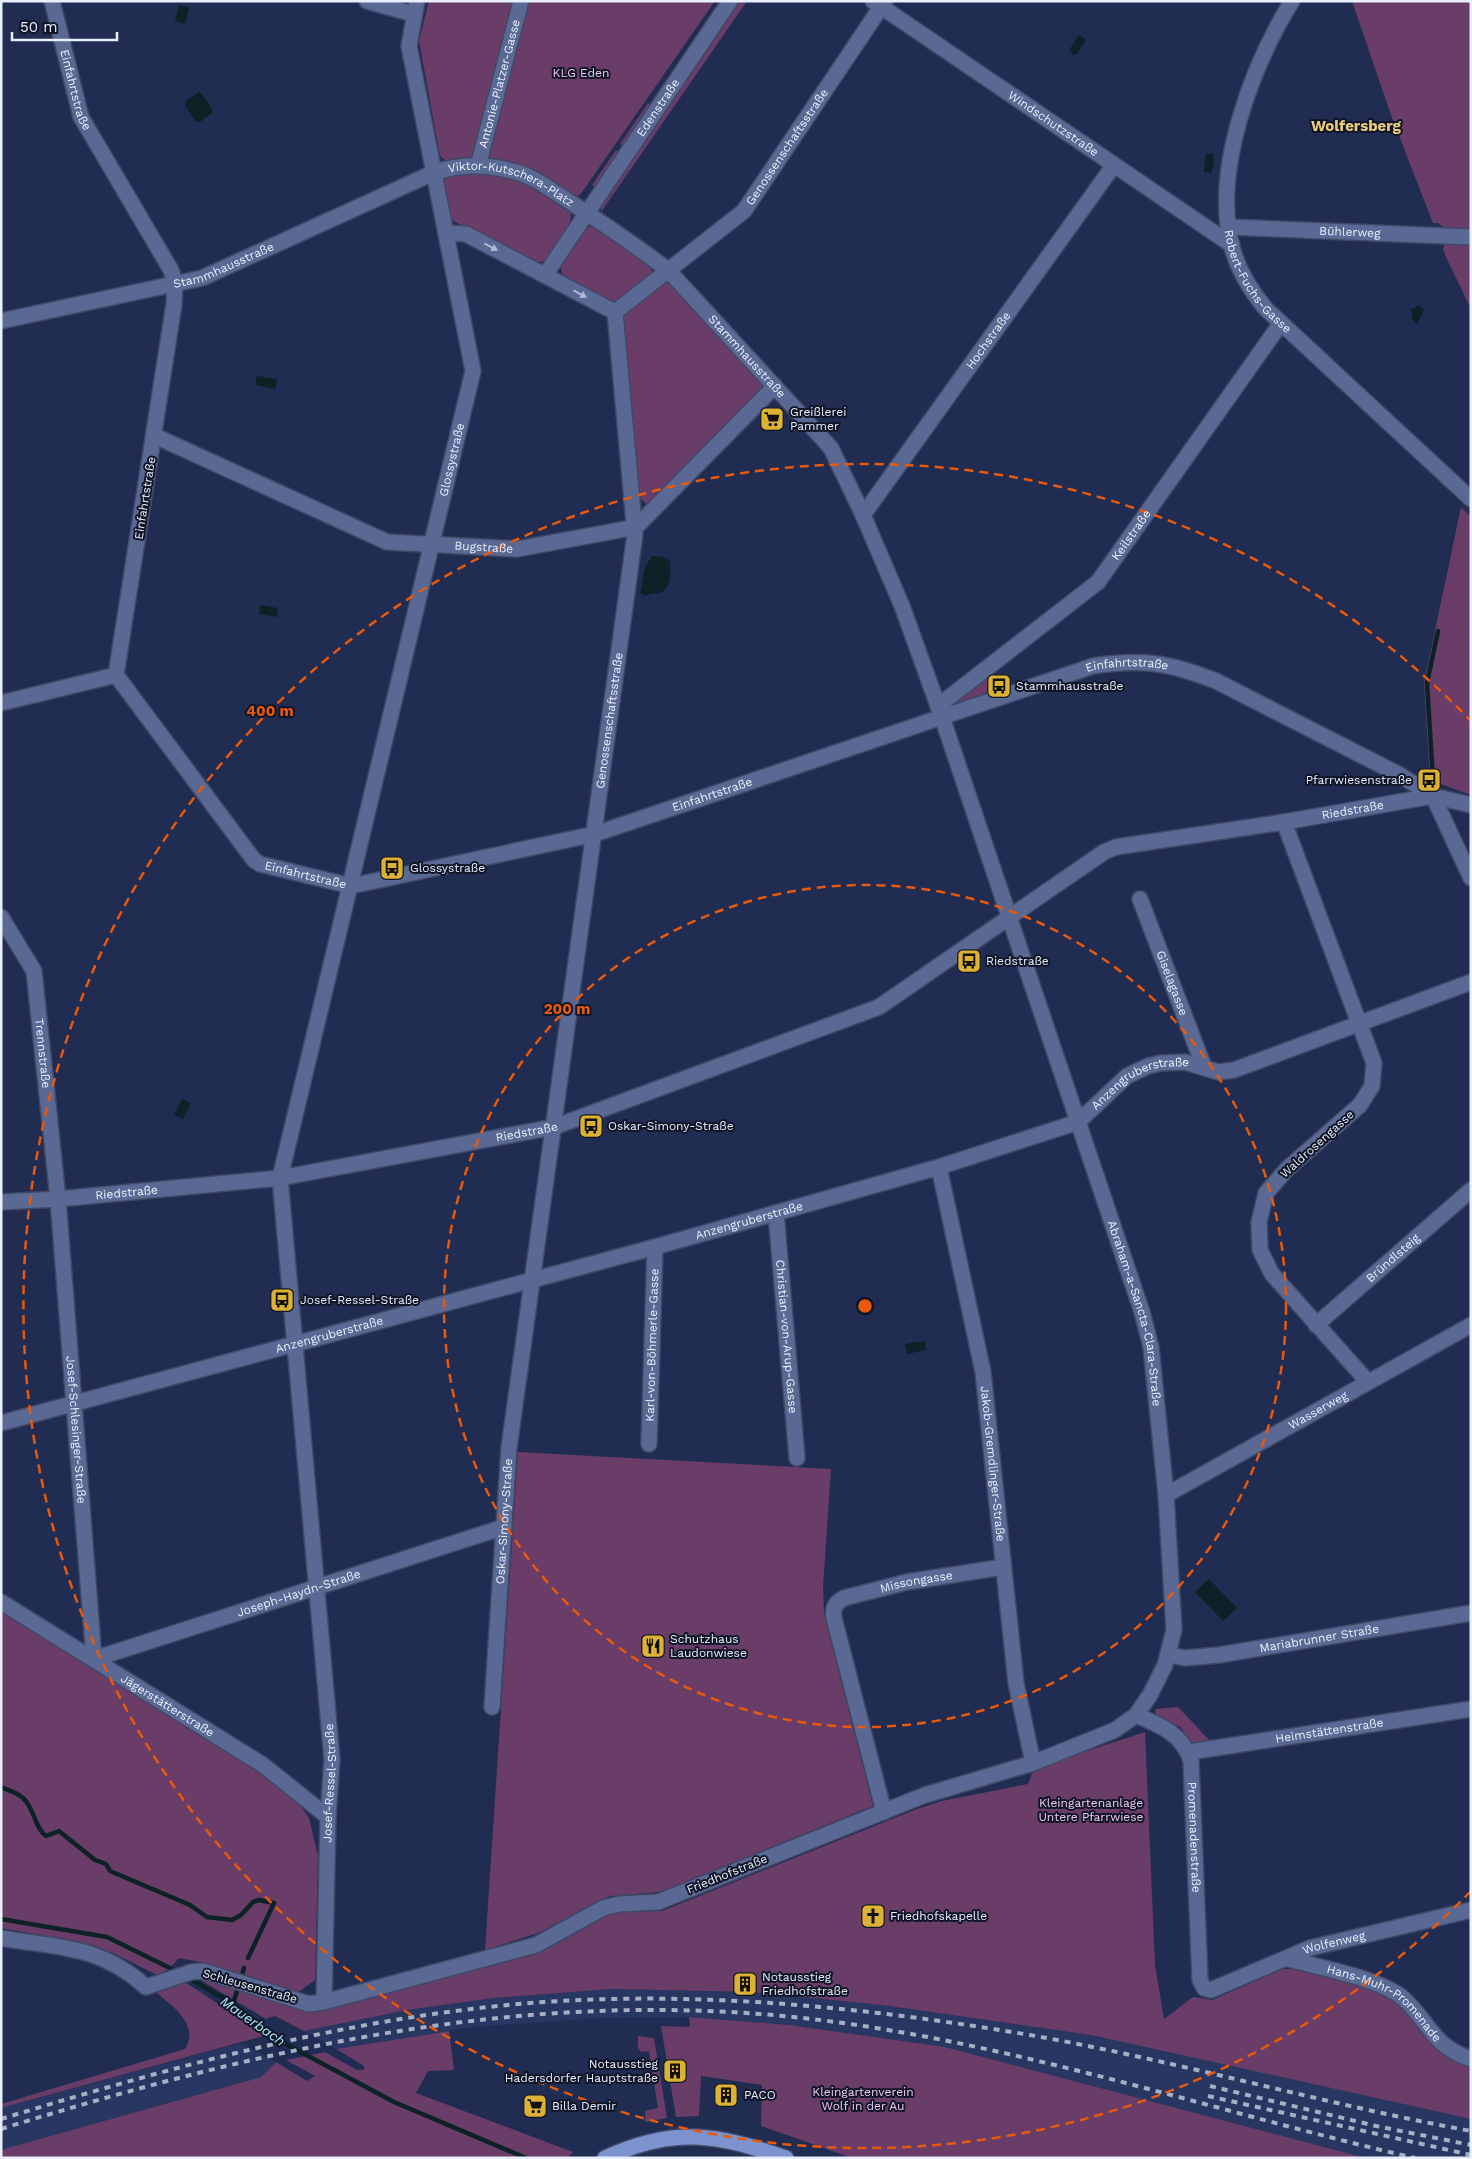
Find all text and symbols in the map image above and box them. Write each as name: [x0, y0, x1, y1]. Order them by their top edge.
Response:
scale bar: [12, 10, 118, 42]
text: 50 m: [20, 18, 57, 36]
street label: Antonie-Platzer-Gasse: [476, 18, 523, 150]
street label: Einfahrtstraße: [57, 48, 94, 133]
park label: KLG Eden: [553, 66, 609, 80]
street label: Edenstraße: [634, 76, 682, 139]
street label: Genossenschaftsstraße: [743, 86, 831, 208]
street label: Windschutzstraße: [1005, 88, 1101, 159]
district label: Wolfersberg: [1311, 117, 1402, 135]
street label: Viktor-Kutschera-Platz: [447, 159, 577, 210]
street label: Bühlerweg: [1319, 224, 1381, 240]
street label: Robert-Fuchs-Gasse: [1222, 229, 1294, 336]
street label: Stammhausstraße: [172, 239, 276, 291]
one-way arrow: [484, 243, 499, 251]
one-way arrow: [572, 290, 587, 298]
street label: Hochstraße: [963, 309, 1014, 372]
street label: Stammhausstraße: [705, 312, 789, 401]
place label: Greißlerei Pammer: [790, 405, 846, 433]
supermarket icon: Greißlerei Pammer: [759, 406, 785, 432]
street label: Glossystraße: [436, 422, 467, 498]
street label: Einfahrtstraße: [132, 456, 158, 540]
street label: Keilstraße: [1109, 507, 1154, 563]
street label: Bugstraße: [454, 539, 514, 556]
street label: Genossenschaftsstraße: [593, 651, 626, 789]
street label: Einfahrtstraße: [1083, 655, 1170, 675]
bus stop icon: Stammhausstraße: [986, 673, 1012, 699]
place label: Stammhausstraße: [1016, 679, 1124, 693]
text: 400 m: [246, 702, 294, 720]
bus stop icon: Pfarrwiesenstraße: [1416, 767, 1442, 793]
place label: Pfarrwiesenstraße: [1306, 773, 1412, 787]
street label: Einfahrtstraße: [670, 774, 754, 814]
street label: Riedstraße: [1321, 798, 1385, 822]
bus stop icon: Glossystraße: [379, 855, 405, 881]
street label: Einfahrtstraße: [263, 858, 348, 892]
place label: Glossystraße: [410, 861, 485, 875]
bus stop icon: Riedstraße: [956, 948, 982, 974]
street label: Giselagasse: [1153, 949, 1191, 1018]
place label: Riedstraße: [986, 954, 1049, 968]
text: 200 m: [544, 1000, 590, 1018]
street label: Trennstraße: [32, 1018, 53, 1089]
street label: Anzengruberstraße: [1089, 1055, 1191, 1113]
street label: Waldrosengasse: [1277, 1107, 1357, 1181]
bus stop icon: Oskar-Simony-Straße: [578, 1113, 604, 1139]
street label: Riedstraße: [495, 1119, 560, 1145]
place label: Oskar-Simony-Straße: [608, 1119, 734, 1133]
street label: Riedstraße: [95, 1183, 159, 1202]
street label: Anzengruberstraße: [694, 1199, 805, 1242]
street label: Abraham-a-Sancta-Clara-Straße: [1105, 1218, 1164, 1407]
street label: Bründlsteig: [1363, 1230, 1423, 1285]
street label: Christian-von-Arup-Gasse: [773, 1259, 800, 1414]
street label: Karl-von-Böhmerle-Gasse: [643, 1268, 661, 1422]
bus stop icon: Josef-Ressel-Straße: [269, 1287, 295, 1313]
place label: Josef-Ressel-Straße: [300, 1293, 419, 1307]
centre of rings: [856, 1297, 874, 1315]
street label: Anzengruberstraße: [274, 1313, 385, 1356]
street label: Josef-Schlesinger-Straße: [63, 1355, 89, 1504]
street label: Jakob-Gremdlinger-Straße: [978, 1385, 1008, 1542]
street label: Wasserweg: [1286, 1388, 1351, 1432]
street label: Oskar-Simony-Straße: [493, 1458, 515, 1585]
street label: Joseph-Haydn-Straße: [235, 1567, 362, 1620]
street label: Missongasse: [879, 1568, 954, 1596]
street label: Mariabrunner Straße: [1258, 1621, 1380, 1655]
place label: Schutzhaus Laudonwiese: [670, 1632, 747, 1660]
restaurant icon: Schutzhaus Laudonwiese: [640, 1633, 666, 1659]
street label: Jägerstätterstraße: [118, 1671, 217, 1740]
street label: Heimstättenstraße: [1274, 1715, 1384, 1746]
street label: Josef-Ressel-Straße: [320, 1723, 339, 1843]
street label: Promenadenstraße: [1185, 1782, 1203, 1893]
park label: Kleingartenanlage Untere Pfarrwiese: [1038, 1796, 1144, 1824]
street label: Friedhofstraße: [685, 1851, 769, 1897]
church icon: Friedhofskapelle: [860, 1903, 886, 1929]
place label: Friedhofskapelle: [890, 1909, 987, 1923]
street label: Wolfenweg: [1300, 1928, 1367, 1957]
street label: Hans-Muhr-Promenade: [1325, 1962, 1444, 2045]
street label: Schleusenstraße: [201, 1966, 299, 2006]
place label: Notausstieg Friedhofstraße: [762, 1970, 848, 1998]
building icon: Notausstieg Friedhofstraße: [732, 1971, 758, 1997]
water label: Mauerbach: [218, 1993, 288, 2049]
place label: Notausstieg Hadersdorfer Hauptstraße: [505, 2057, 659, 2085]
building icon: Notausstieg Hadersdorfer Hauptstraße: [662, 2058, 688, 2084]
building icon: PACO: [713, 2082, 739, 2108]
park label: Kleingartenverein Wolf in der Au: [812, 2085, 914, 2113]
place label: PACO: [744, 2088, 776, 2102]
supermarket icon: Billa Demir: [522, 2093, 548, 2119]
place label: Billa Demir: [552, 2099, 616, 2113]

